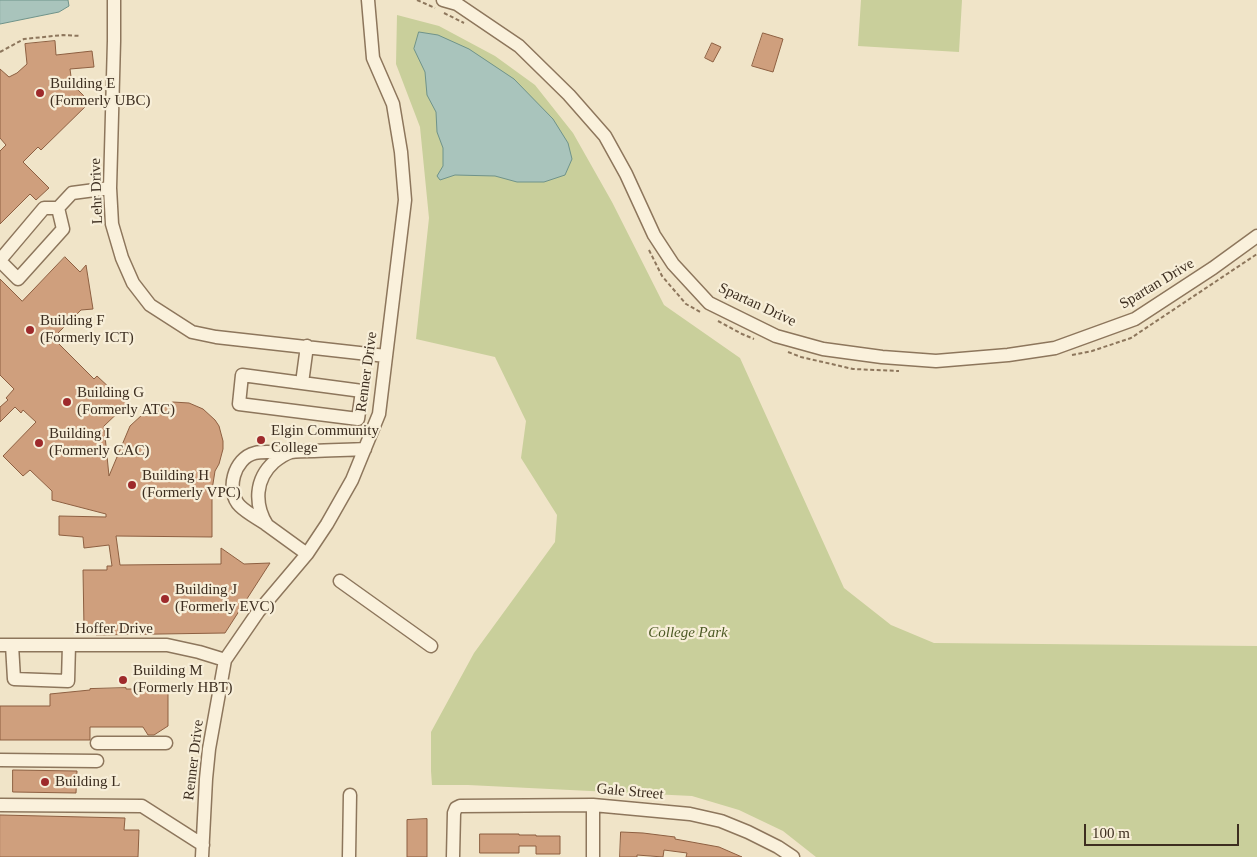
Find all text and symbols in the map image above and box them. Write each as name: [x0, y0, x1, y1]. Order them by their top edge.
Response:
place label: Building E (Formerly UBC): [50, 75, 150, 110]
marker: Building E (Formerly UBC): [34, 87, 46, 99]
street label: Lehr Drive: [87, 158, 107, 224]
street label: Spartan Drive: [1116, 255, 1198, 313]
street label: Spartan Drive: [715, 279, 799, 331]
place label: Building F (Formerly ICT): [40, 312, 134, 347]
marker: Building F (Formerly ICT): [24, 324, 36, 336]
street label: Renner Drive: [352, 331, 382, 413]
place label: Building G (Formerly ATC): [77, 384, 175, 419]
marker: Building G (Formerly ATC): [61, 396, 73, 408]
place label: Elgin Community College: [271, 422, 379, 457]
place label: Building I (Formerly CAC): [49, 425, 149, 460]
marker: Elgin Community College: [255, 434, 267, 446]
marker: Building I (Formerly CAC): [33, 437, 45, 449]
place label: Building H (Formerly VPC): [142, 467, 241, 502]
marker: Building H (Formerly VPC): [126, 479, 138, 491]
place label: Building J (Formerly EVC): [175, 581, 275, 616]
marker: Building J (Formerly EVC): [159, 593, 171, 605]
street label: Hoffer Drive: [75, 620, 153, 638]
park label: College Park: [648, 624, 728, 642]
place label: Building M (Formerly HBT): [133, 662, 233, 697]
marker: Building M (Formerly HBT): [117, 674, 129, 686]
street label: Renner Drive: [180, 719, 208, 801]
place label: Building L: [55, 773, 120, 791]
marker: Building L: [39, 776, 51, 788]
street label: Gale Street: [596, 780, 664, 804]
scale bar: [1087, 814, 1242, 846]
text: 100 m: [1092, 825, 1130, 841]

